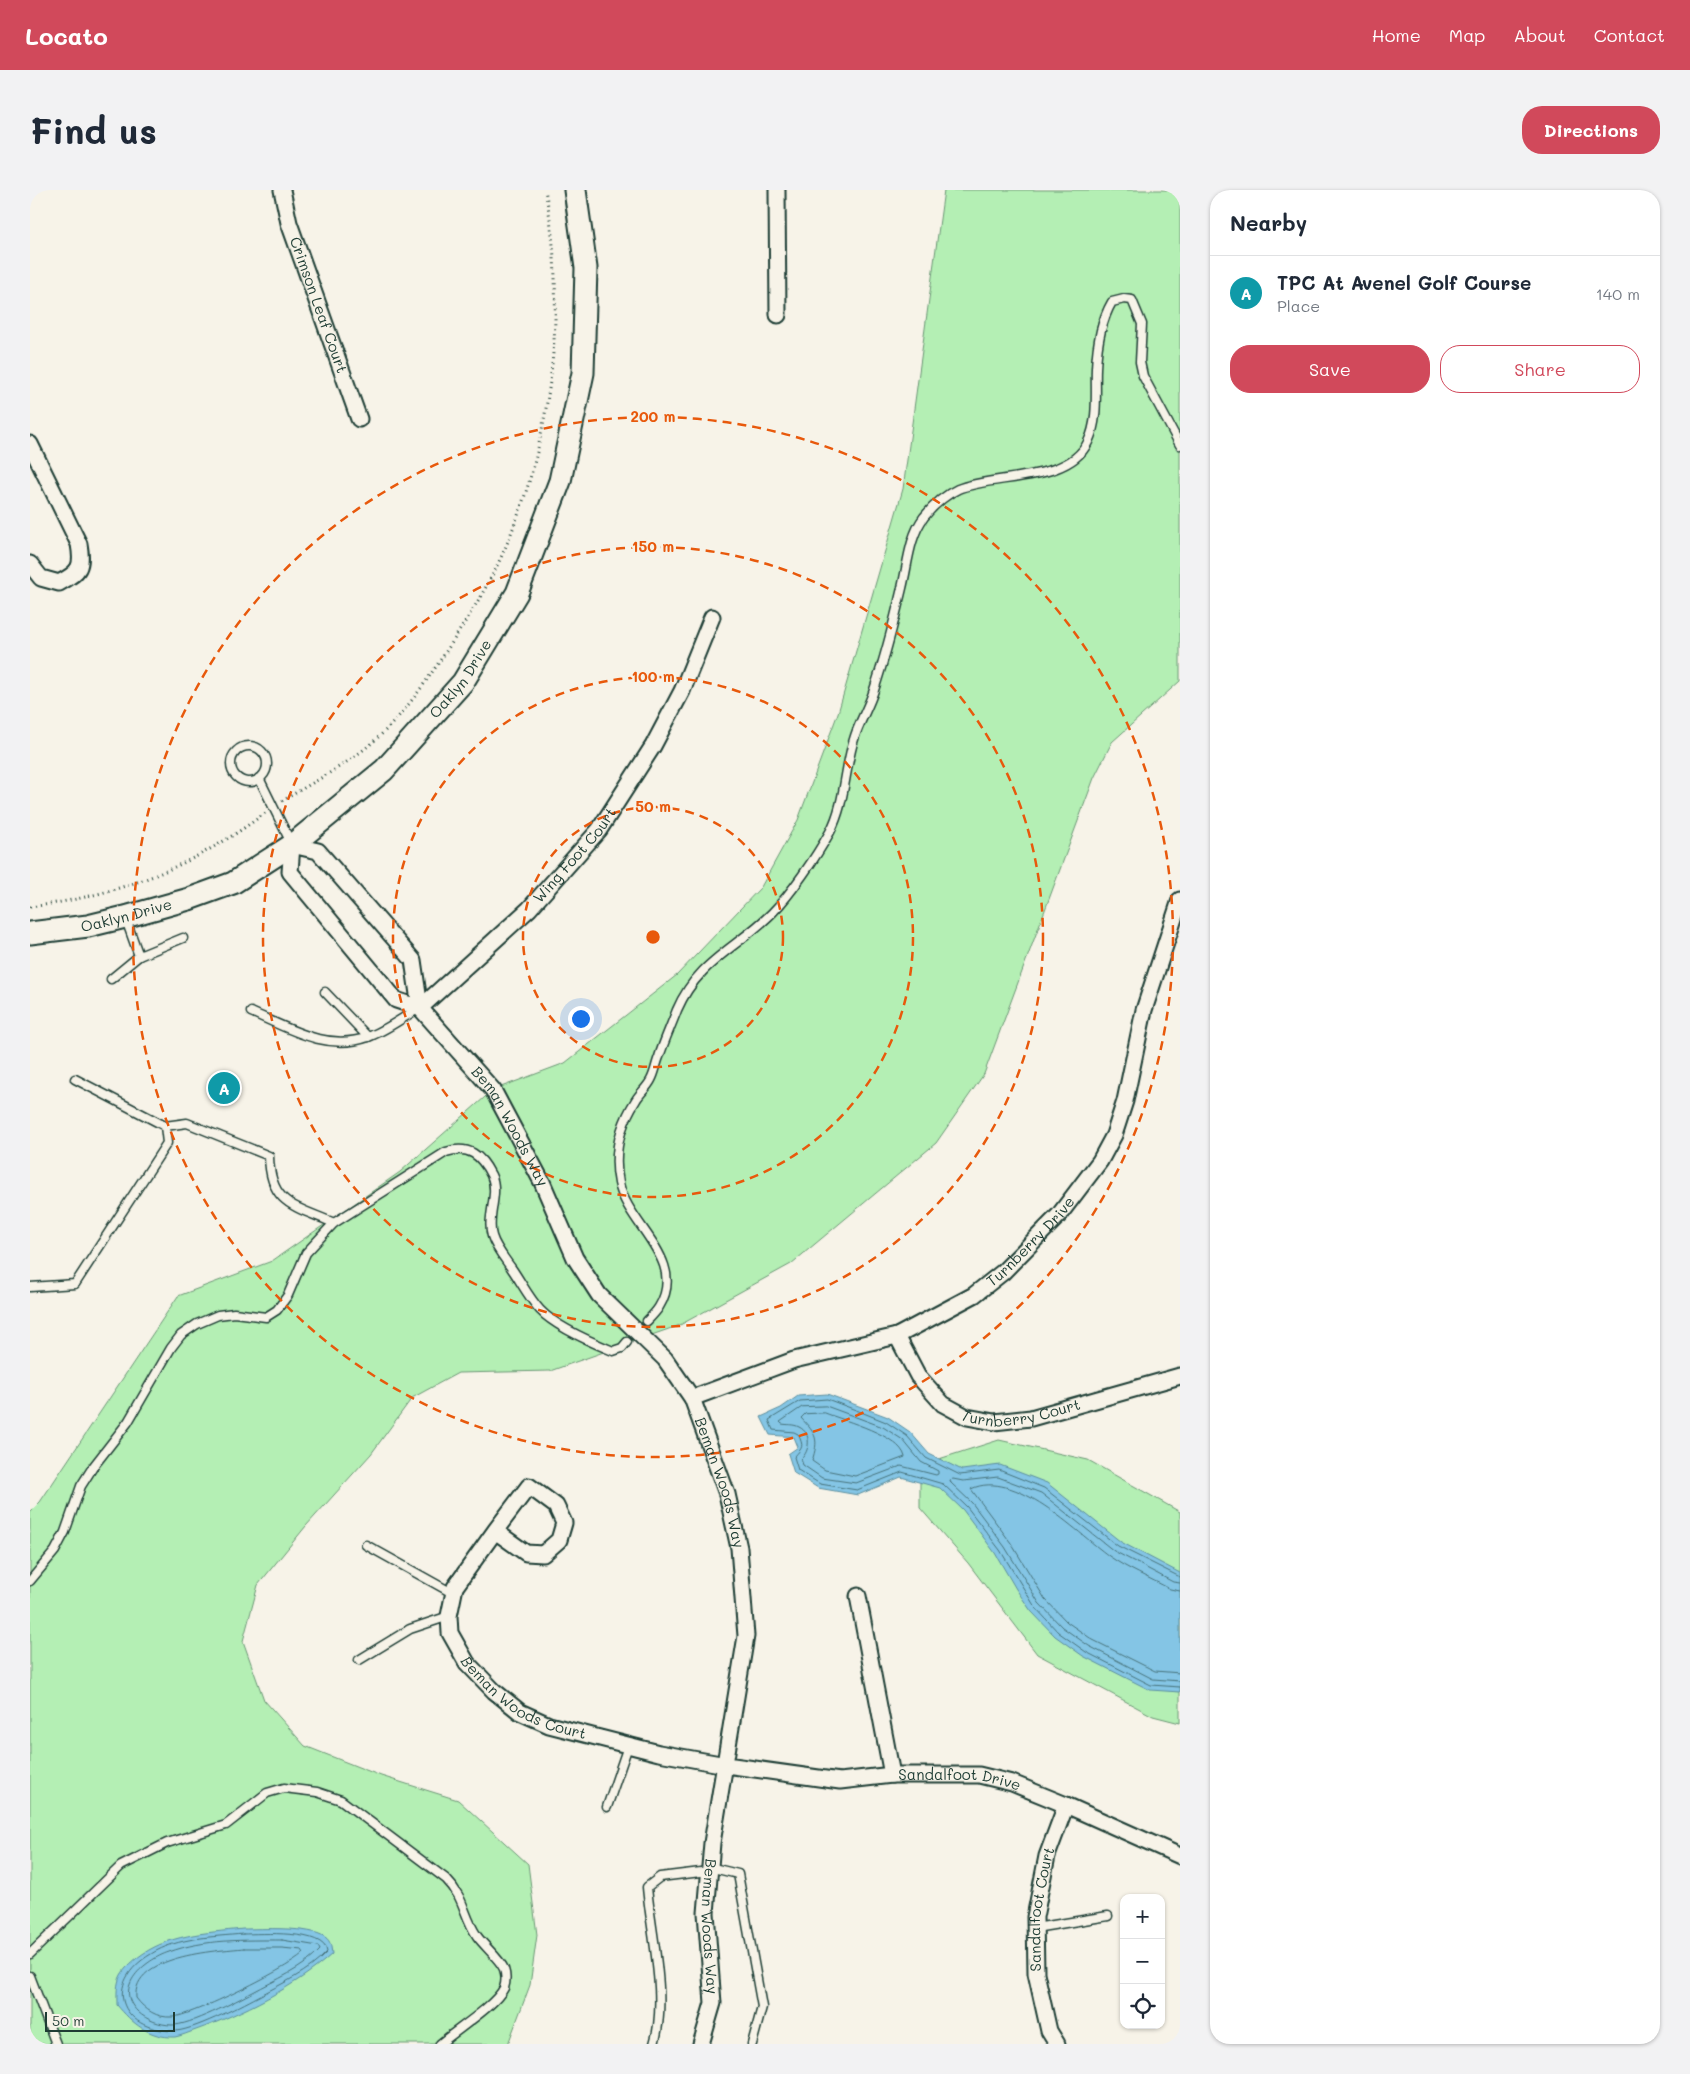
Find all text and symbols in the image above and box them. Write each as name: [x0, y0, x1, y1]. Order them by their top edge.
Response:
text: Locato: [25, 20, 108, 51]
text: Home: [1372, 23, 1421, 47]
text: Map: [1449, 23, 1485, 47]
text: About: [1513, 23, 1566, 47]
text: Contact: [1594, 23, 1665, 47]
button: Directions: [1522, 106, 1660, 154]
text: Find us: [30, 107, 157, 153]
text: Nearby: [1230, 209, 1307, 236]
street label: Crimson Leaf Court: [286, 234, 353, 376]
text: TPC At Avenel Golf Course: [1277, 270, 1531, 295]
text: A: [1240, 283, 1252, 304]
text: 140 m: [1596, 283, 1640, 304]
text: Place: [1277, 295, 1320, 316]
button: Save: [1230, 345, 1430, 393]
button: Share: [1440, 345, 1640, 393]
text: 200 m: [631, 406, 676, 426]
text: 150 m: [632, 536, 674, 556]
street label: Oaklyn Drive: [424, 635, 496, 722]
text: 100 m: [631, 666, 675, 686]
text: 50 m: [635, 796, 671, 816]
street label: Wing Foot Court: [528, 803, 620, 907]
street label: Oaklyn Drive: [80, 893, 174, 936]
centre of rings: [644, 928, 662, 946]
your location: [568, 1006, 594, 1032]
street label: Beman Woods Way: [468, 1062, 554, 1190]
pin: A: [208, 1069, 240, 1107]
street label: Turnberry Drive: [982, 1192, 1079, 1290]
street label: Turnberry Court: [958, 1394, 1082, 1431]
street label: Beman Woods Way: [691, 1414, 750, 1550]
street label: Beman Woods Court: [456, 1653, 589, 1743]
street label: Sandalfoot Drive: [898, 1764, 1024, 1795]
street label: Sandalfoot Court: [1024, 1844, 1059, 1972]
street label: Beman Woods Way: [697, 1858, 723, 1995]
map controls: [1120, 1894, 1165, 2029]
button: +: [1120, 1894, 1165, 1939]
button: −: [1120, 1939, 1165, 1984]
button: locate: [1120, 1984, 1165, 2029]
scale bar: [45, 2009, 175, 2032]
text: 50 m: [52, 2011, 84, 2030]

